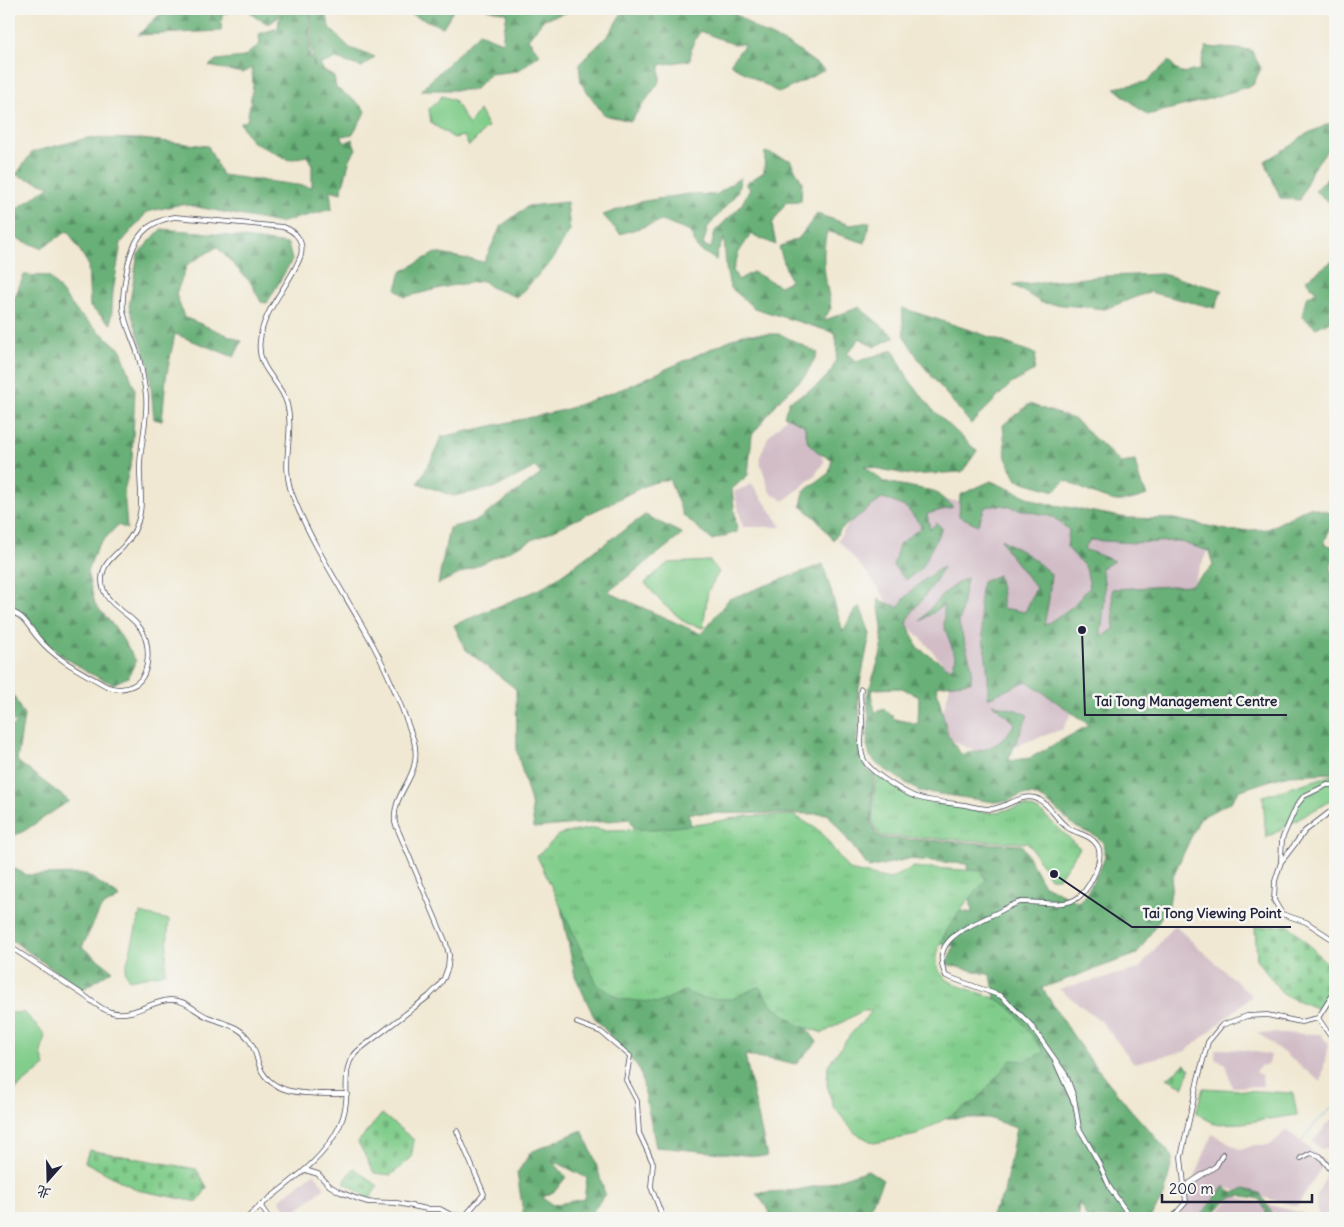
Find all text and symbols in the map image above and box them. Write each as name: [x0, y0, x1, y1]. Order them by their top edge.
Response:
callout: Tai Tong Management Centre: [1085, 686, 1287, 715]
text: Tai Tong Management Centre: [1095, 692, 1278, 710]
callout: Tai Tong Viewing Point: [1132, 898, 1291, 927]
text: Tai Tong Viewing Point: [1142, 904, 1282, 922]
north arrow: [22, 1154, 72, 1204]
scale bar: [1162, 1172, 1312, 1204]
text: 200 m: [1169, 1179, 1214, 1198]
text: 北: [34, 1181, 53, 1203]

